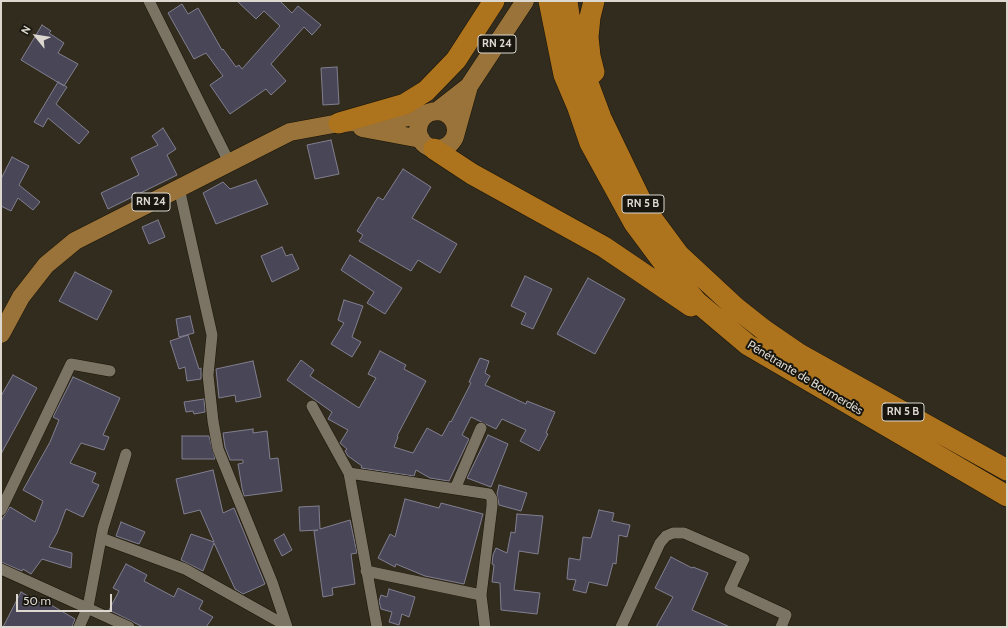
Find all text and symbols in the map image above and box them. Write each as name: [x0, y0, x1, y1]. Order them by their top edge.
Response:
north arrow: [16, 16, 56, 56]
text: N: [18, 23, 34, 37]
road number: RN 24: [478, 35, 516, 53]
road number: RN 24: [132, 193, 170, 211]
road number: RN 5 B: [622, 195, 664, 213]
street label: Pénétrante de Boumerdès: [745, 338, 865, 418]
road number: RN 5 B: [882, 403, 924, 421]
scale bar: [18, 586, 114, 612]
text: 50 m: [23, 593, 51, 608]

